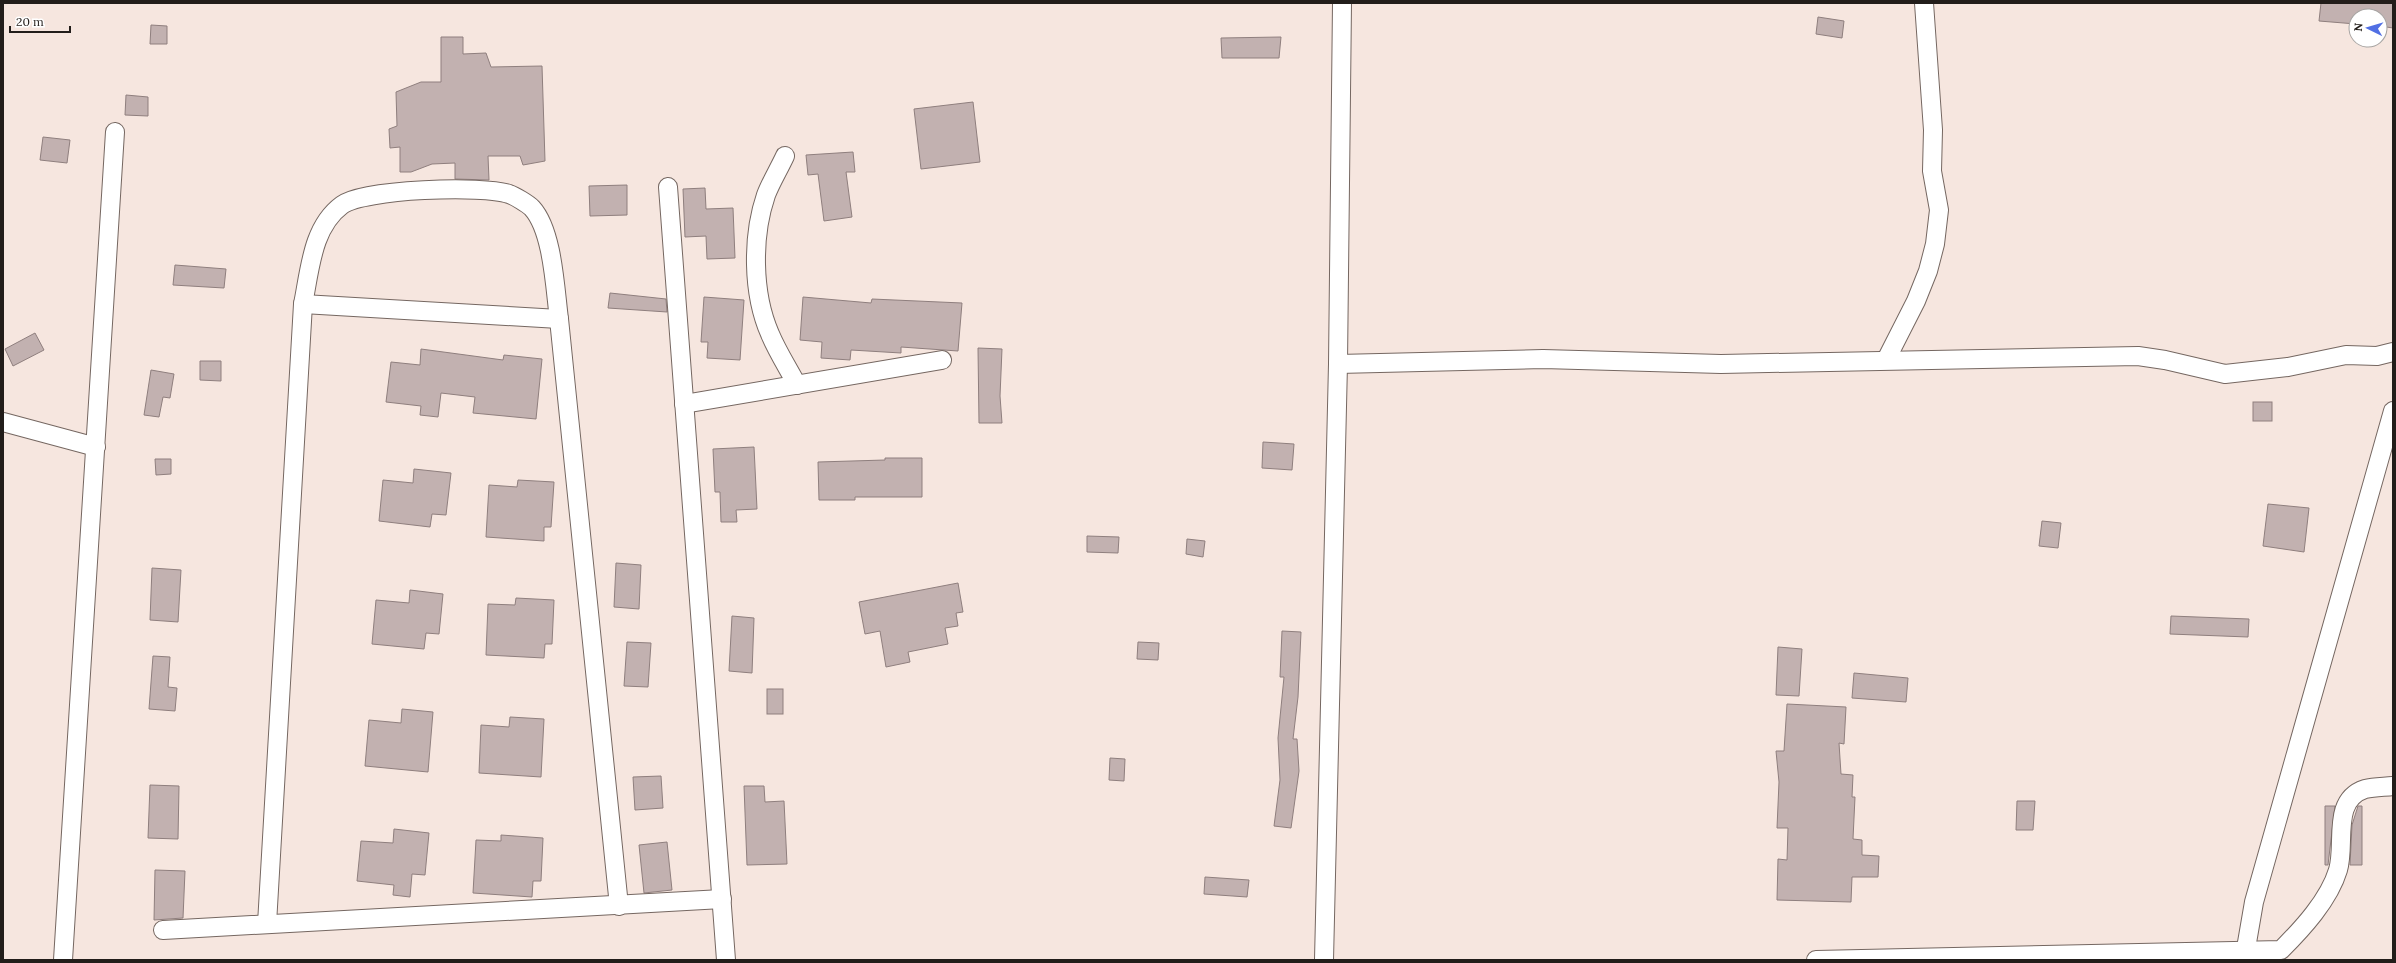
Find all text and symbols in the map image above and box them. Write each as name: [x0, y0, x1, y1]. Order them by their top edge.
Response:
scale bar: [10, 8, 70, 34]
north arrow: [2348, 8, 2388, 48]
text: 20 m: [16, 14, 44, 29]
text: N: [2351, 22, 2365, 32]

